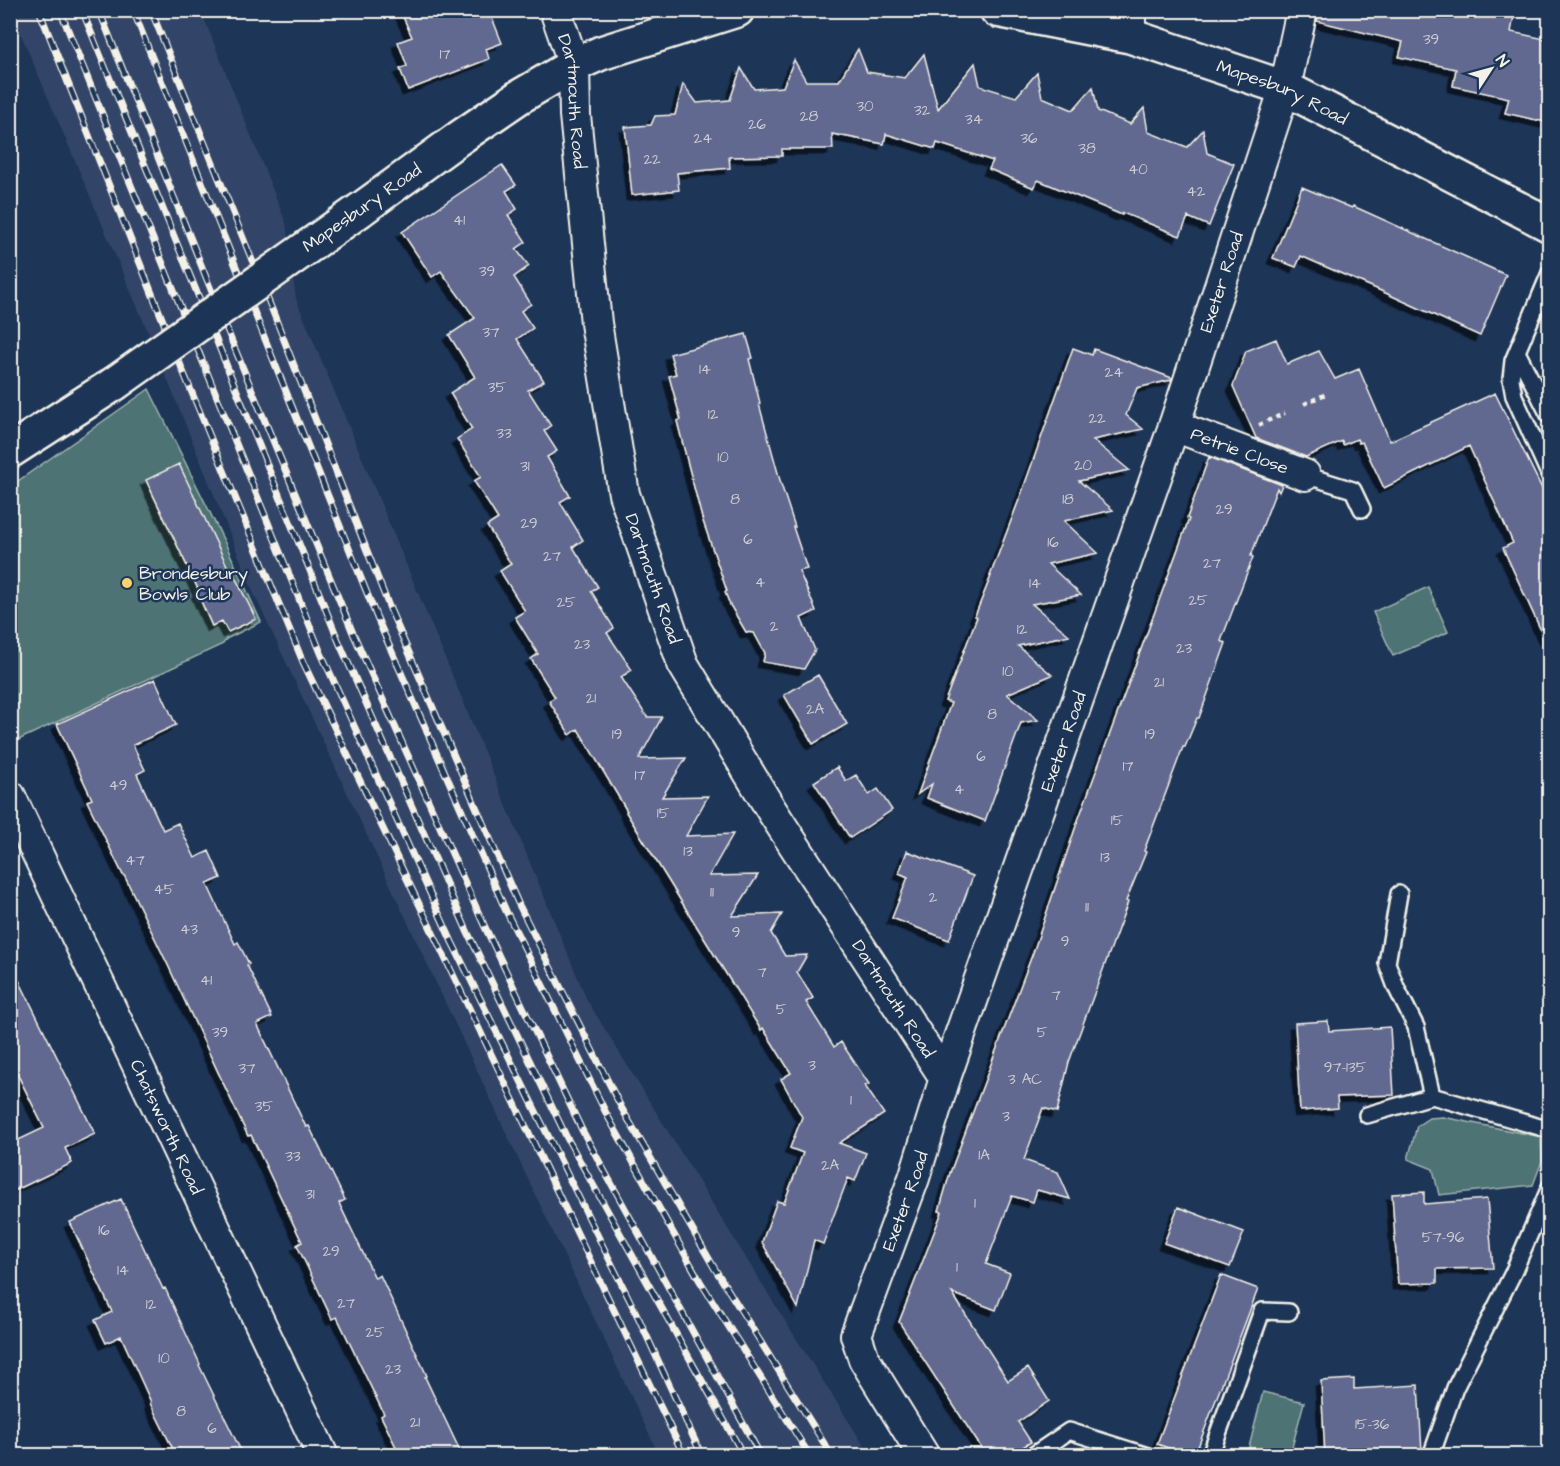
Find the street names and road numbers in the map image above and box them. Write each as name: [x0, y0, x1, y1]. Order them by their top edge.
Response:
street label: Dartmouth Road: [552, 30, 593, 170]
street label: Mapesbury Road: [1213, 53, 1352, 131]
street label: Mapesbury Road: [297, 157, 427, 259]
street label: Exeter Road: [1193, 229, 1249, 336]
street label: Petrie Close: [1187, 421, 1292, 480]
street label: Dartmouth Road: [619, 510, 687, 647]
street label: Exeter Road: [1034, 688, 1092, 795]
street label: Dartmouth Road: [846, 935, 941, 1063]
street label: Chatsworth Road: [124, 1055, 210, 1198]
street label: Exeter Road: [876, 1148, 934, 1255]

